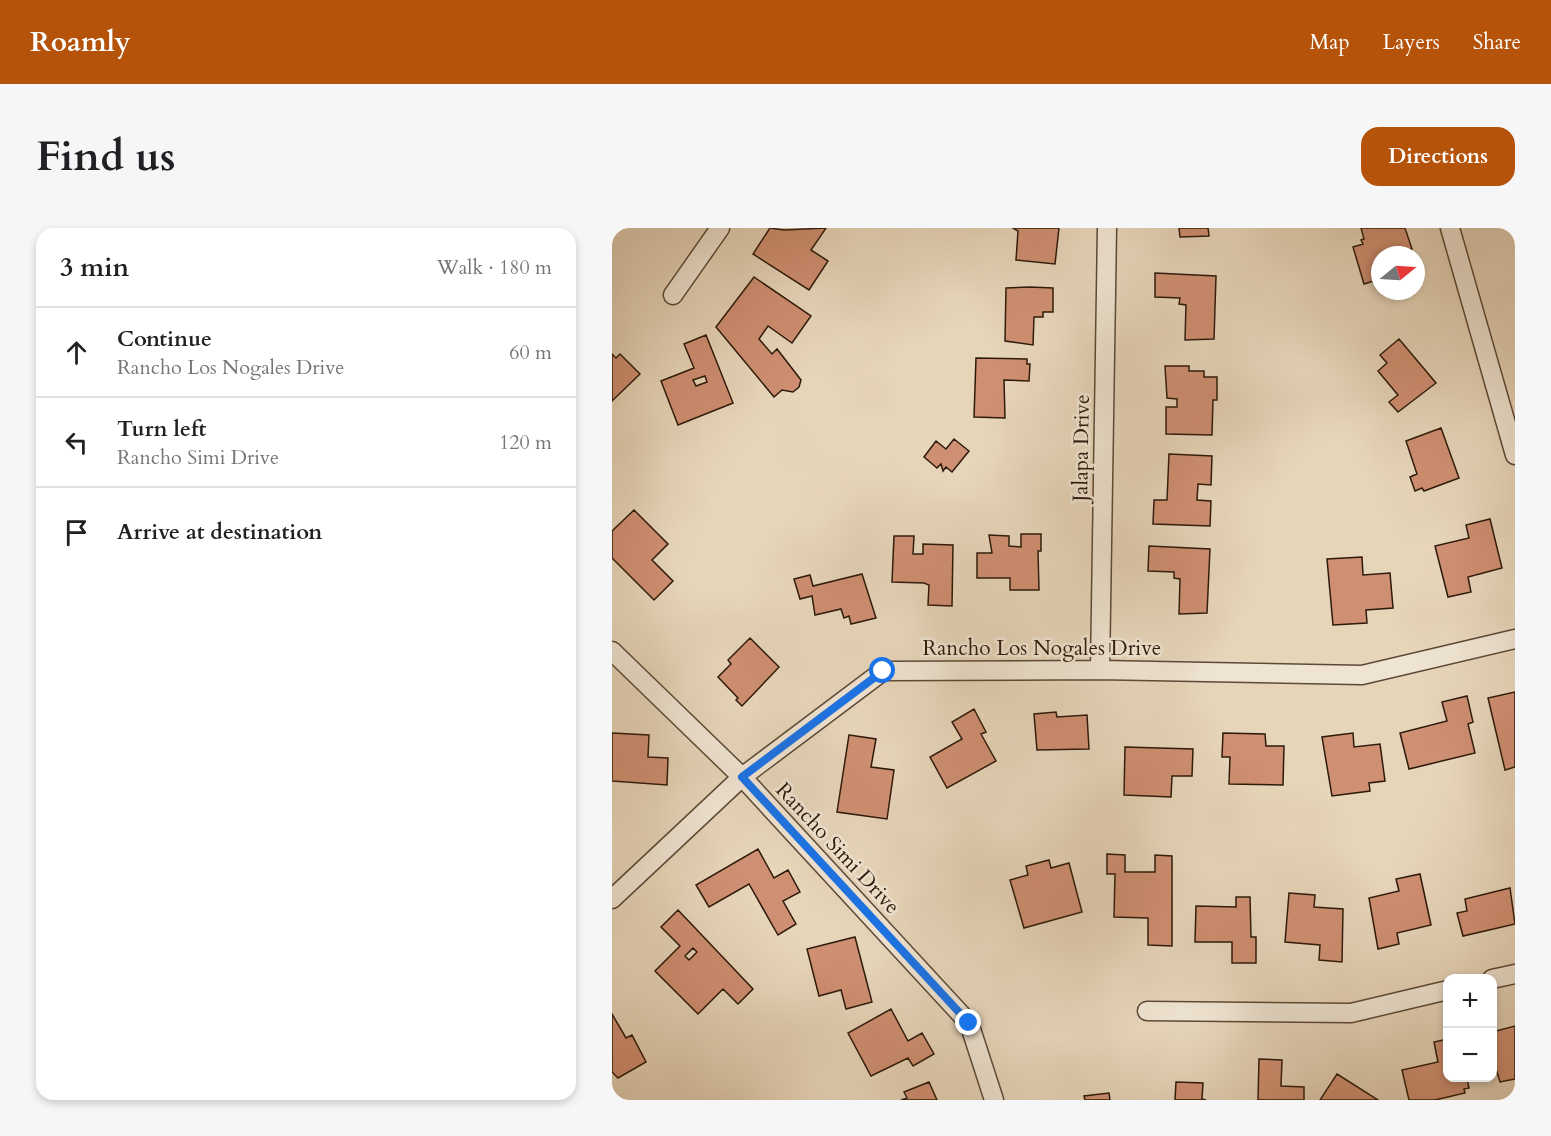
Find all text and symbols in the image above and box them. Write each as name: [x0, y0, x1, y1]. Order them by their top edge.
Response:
text: Roamly: [30, 23, 131, 61]
text: Map: [1310, 28, 1350, 57]
text: Layers: [1383, 28, 1440, 57]
text: Share: [1473, 28, 1521, 57]
button: Directions: [1361, 127, 1515, 186]
text: Find us: [36, 128, 176, 185]
north arrow: [1371, 246, 1425, 300]
text: 3 min: [60, 250, 129, 285]
text: Walk · 180 m: [437, 254, 552, 281]
text: Continue: [117, 324, 212, 354]
icon: ahead: [60, 336, 93, 369]
text: 60 m: [509, 339, 552, 366]
text: Rancho Los Nogales Drive: [117, 354, 344, 381]
street label: Jalapa Drive: [1066, 394, 1097, 505]
text: Turn left: [117, 414, 206, 444]
icon: left: [60, 426, 93, 459]
text: 120 m: [499, 429, 552, 456]
text: Rancho Simi Drive: [117, 444, 279, 471]
icon: arrive: [60, 516, 93, 549]
text: Arrive at destination: [117, 517, 322, 547]
street label: Rancho Los Nogales Drive: [923, 634, 1161, 663]
route start: [869, 657, 895, 683]
street label: Rancho Simi Drive: [769, 776, 906, 920]
map controls: [1443, 974, 1497, 1082]
button: +: [1443, 974, 1497, 1028]
route end: [955, 1009, 981, 1035]
button: −: [1443, 1028, 1497, 1082]

